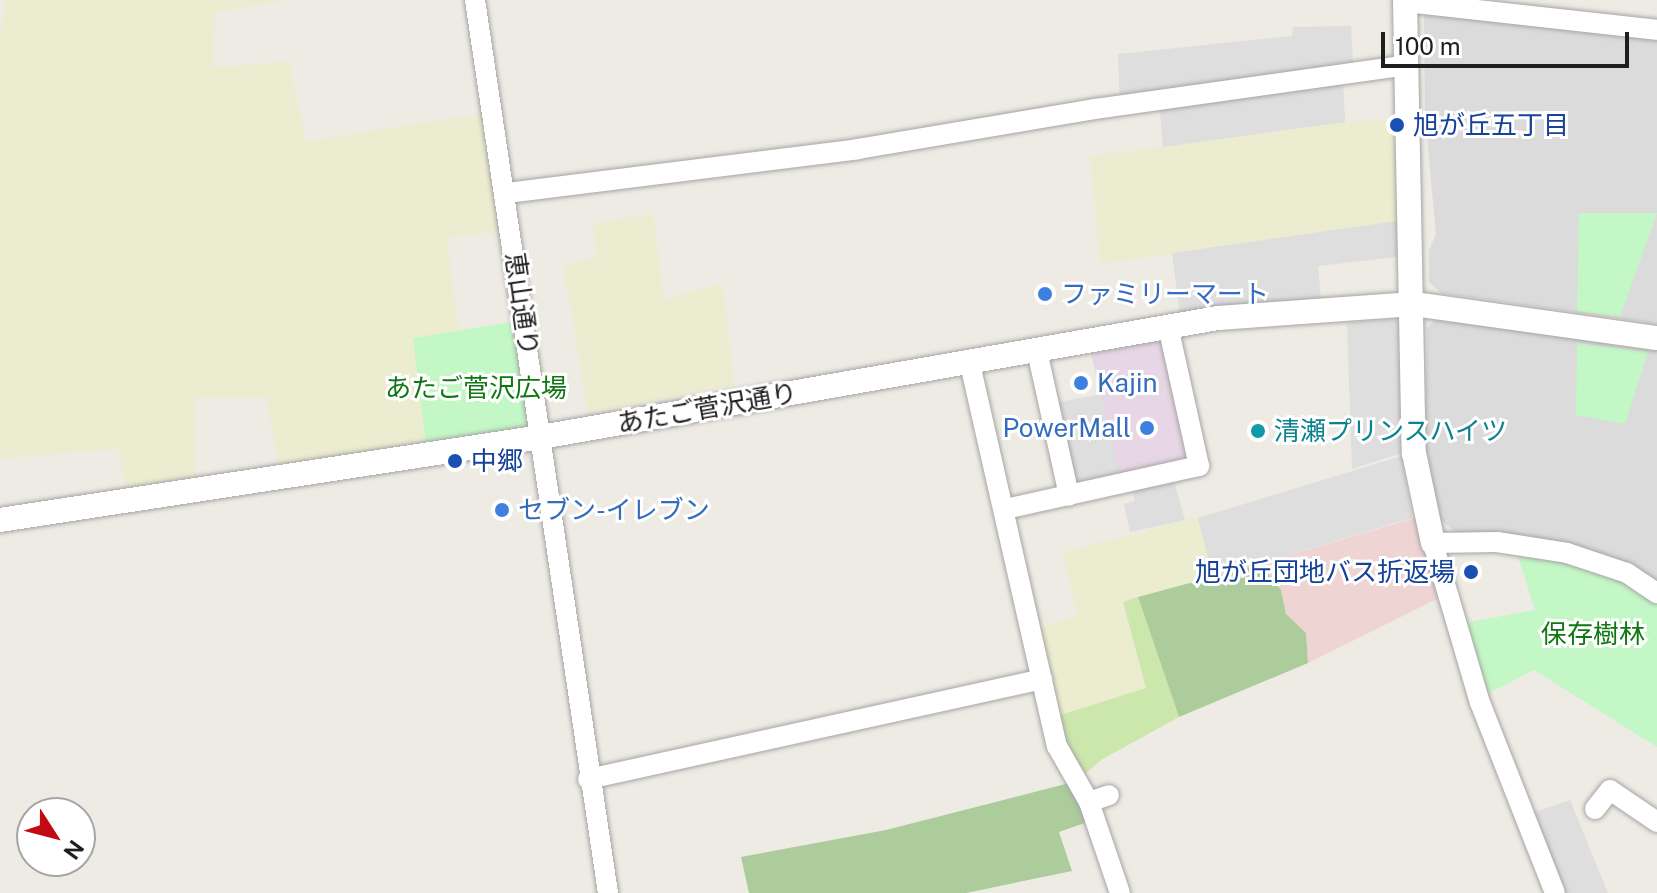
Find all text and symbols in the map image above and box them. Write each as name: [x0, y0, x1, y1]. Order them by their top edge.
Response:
scale bar: [1385, 16, 1633, 66]
text: 100 m: [1395, 32, 1461, 60]
place label: 旭が丘五丁目: [1413, 109, 1569, 141]
marker: 旭が丘五丁目: [1388, 116, 1406, 134]
street label: 恵山通り: [499, 250, 545, 358]
place label: ファミリーマート: [1061, 278, 1269, 310]
marker: ファミリーマート: [1036, 285, 1054, 303]
place label: Kajin: [1097, 367, 1157, 399]
park label: あたご菅沢広場: [385, 372, 567, 404]
marker: Kajin: [1072, 374, 1090, 392]
street label: あたご菅沢通り: [615, 377, 799, 439]
place label: PowerMall: [1003, 412, 1131, 444]
place label: 清瀬プリンスハイツ: [1274, 415, 1508, 447]
marker: PowerMall: [1138, 419, 1156, 437]
marker: 清瀬プリンスハイツ: [1249, 422, 1267, 440]
place label: 中郷: [471, 445, 523, 477]
marker: 中郷: [446, 452, 464, 470]
place label: セブン-イレブン: [518, 494, 710, 526]
marker: セブン-イレブン: [493, 501, 511, 519]
place label: 旭が丘団地バス折返場: [1195, 556, 1455, 588]
marker: 旭が丘団地バス折返場: [1462, 563, 1480, 581]
park label: 保存樹林: [1541, 618, 1645, 650]
north arrow: [16, 797, 96, 877]
text: N: [58, 835, 89, 865]

